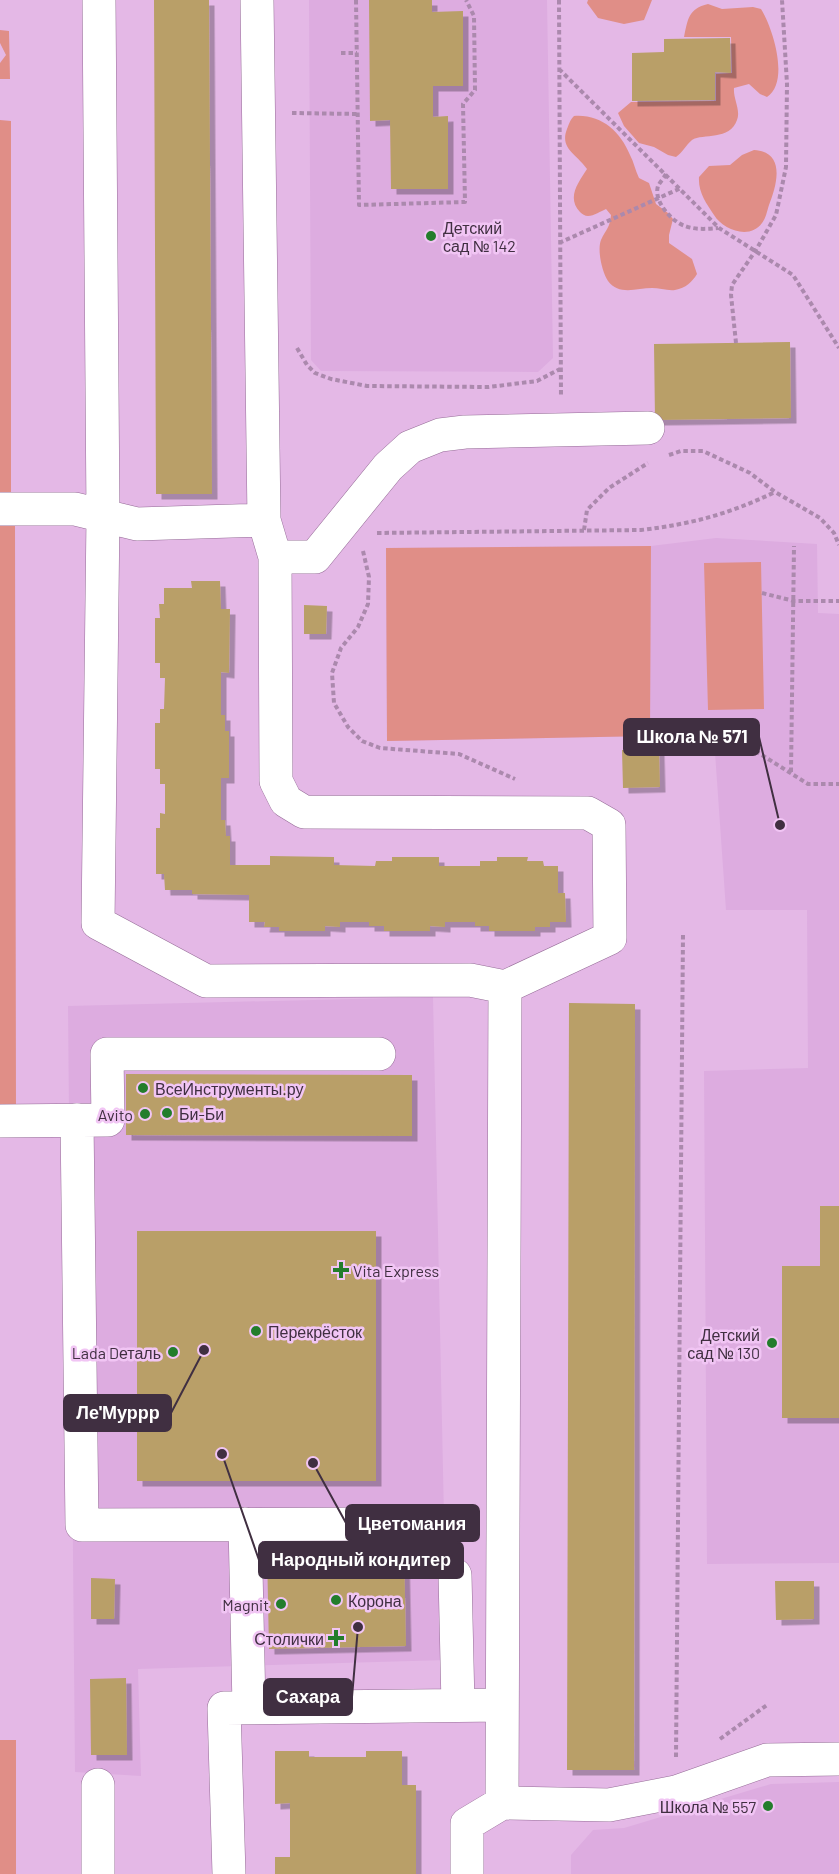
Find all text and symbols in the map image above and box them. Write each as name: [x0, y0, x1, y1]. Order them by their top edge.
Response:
place label: Детский сад № 142: [443, 218, 516, 255]
marker: Детский сад № 142: [424, 229, 438, 243]
callout: Школа № 571: [624, 719, 759, 755]
text: Школа № 571: [636, 725, 748, 747]
place label: ВсеИнструменты.ру: [155, 1079, 304, 1098]
marker: ВсеИнструменты.ру: [136, 1081, 150, 1095]
place label: Би-Би: [179, 1104, 224, 1123]
place label: Avito: [98, 1105, 133, 1124]
marker: Би-Би: [160, 1106, 174, 1120]
marker: Avito: [138, 1107, 152, 1121]
place label: Vita Express: [353, 1261, 439, 1280]
marker: Vita Express: [334, 1263, 348, 1277]
place label: Перекрёсток: [268, 1322, 363, 1341]
marker: Перекрёсток: [249, 1324, 263, 1338]
place label: Детский сад № 130: [687, 1325, 760, 1362]
marker: Детский сад № 130: [765, 1336, 779, 1350]
place label: Lada Dеталь: [72, 1343, 161, 1362]
marker: Lada Dеталь: [166, 1345, 180, 1359]
callout: Ле'Муррр: [64, 1395, 171, 1431]
text: Ле'Муррр: [76, 1401, 160, 1423]
callout: Цветомания: [346, 1505, 479, 1541]
text: Цветомания: [358, 1512, 466, 1534]
callout: Народный кондитер: [259, 1542, 463, 1578]
text: Народный кондитер: [271, 1548, 451, 1570]
place label: Корона: [348, 1591, 402, 1610]
marker: Корона: [329, 1593, 343, 1607]
place label: Magnit: [222, 1595, 269, 1614]
marker: Magnit: [274, 1597, 288, 1611]
place label: Столички: [254, 1629, 324, 1648]
marker: Столички: [329, 1631, 343, 1645]
callout: Сахара: [264, 1679, 352, 1715]
text: Сахара: [276, 1685, 341, 1707]
place label: Школа № 557: [660, 1797, 756, 1816]
marker: Школа № 557: [761, 1799, 775, 1813]

